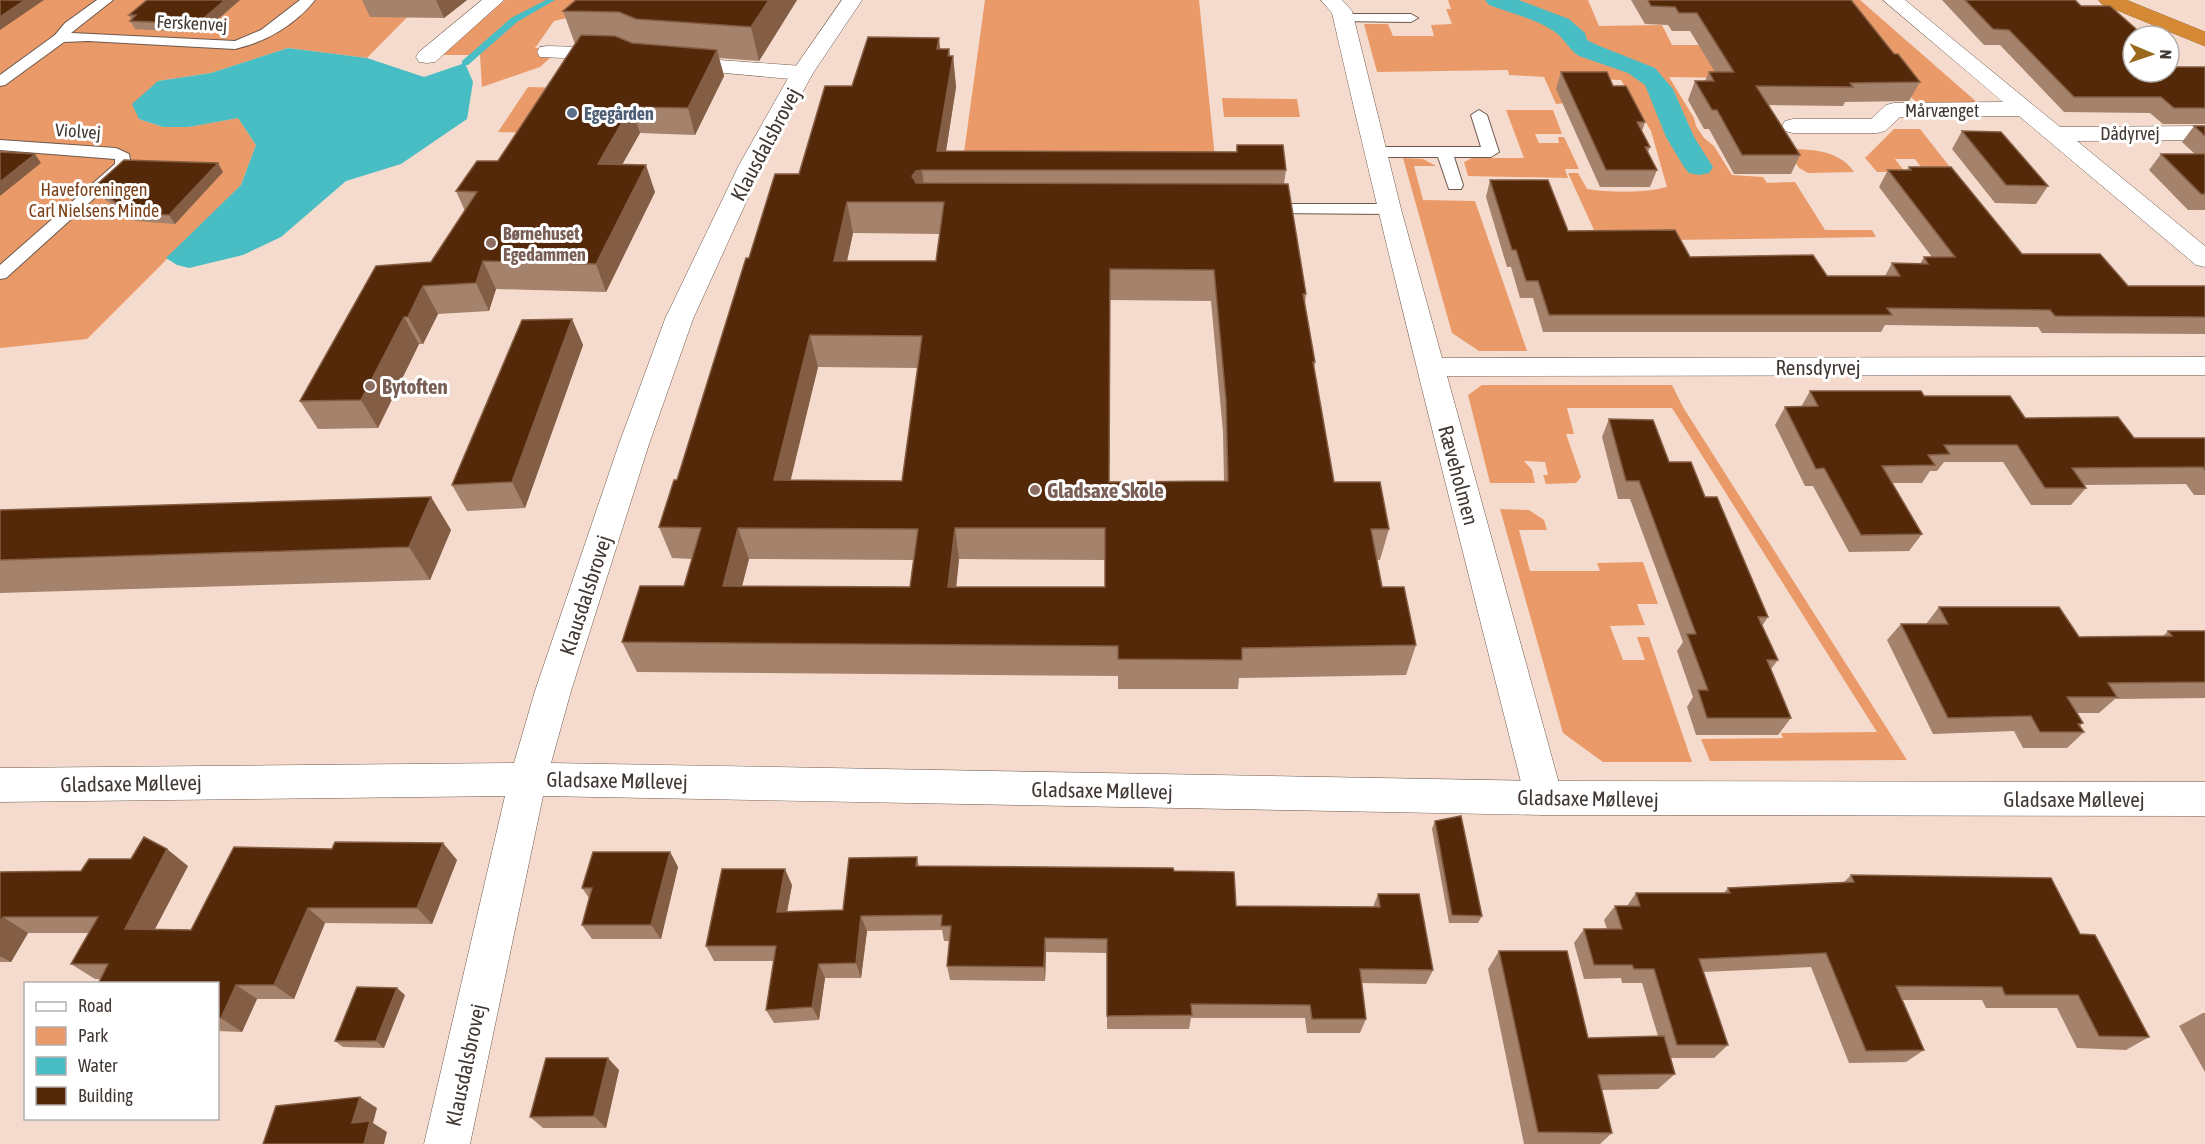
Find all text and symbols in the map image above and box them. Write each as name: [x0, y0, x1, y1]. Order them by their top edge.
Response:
street label: Ferskenvej: [156, 11, 228, 35]
north arrow: [2121, 24, 2181, 84]
text: N: [2157, 49, 2175, 60]
street label: Klausdalsbrovej: [725, 83, 805, 205]
street label: Mårvænget: [1905, 100, 1979, 121]
place label: Egegården: [584, 103, 654, 124]
marker: Egegården: [565, 106, 579, 120]
street label: Violvej: [55, 119, 101, 143]
street label: Dådyrvej: [2100, 123, 2160, 144]
park label: Haveforeningen Carl Nielsens Minde: [29, 179, 159, 221]
place label: Børnehuset Egedammen: [503, 223, 586, 265]
marker: Børnehuset Egedammen: [484, 236, 498, 250]
street label: Rensdyrvej: [1775, 355, 1861, 379]
place label: Bytoften: [382, 374, 448, 398]
marker: Bytoften: [363, 379, 377, 393]
street label: Ræveholmen: [1434, 422, 1484, 528]
place label: Gladsaxe Skole: [1047, 478, 1164, 502]
marker: Gladsaxe Skole: [1028, 483, 1042, 497]
street label: Klausdalsbrovej: [554, 532, 616, 658]
street label: Gladsaxe Møllevej: [546, 767, 688, 793]
street label: Gladsaxe Møllevej: [60, 770, 202, 796]
street label: Gladsaxe Møllevej: [1031, 777, 1173, 803]
street label: Gladsaxe Møllevej: [1517, 785, 1659, 811]
street label: Gladsaxe Møllevej: [2003, 787, 2145, 811]
legend: [24, 982, 219, 1120]
text: Road: [78, 995, 112, 1016]
street label: Klausdalsbrovej: [440, 1002, 490, 1128]
text: Park: [78, 1025, 108, 1046]
text: Water: [78, 1055, 118, 1076]
text: Building: [78, 1085, 133, 1106]

